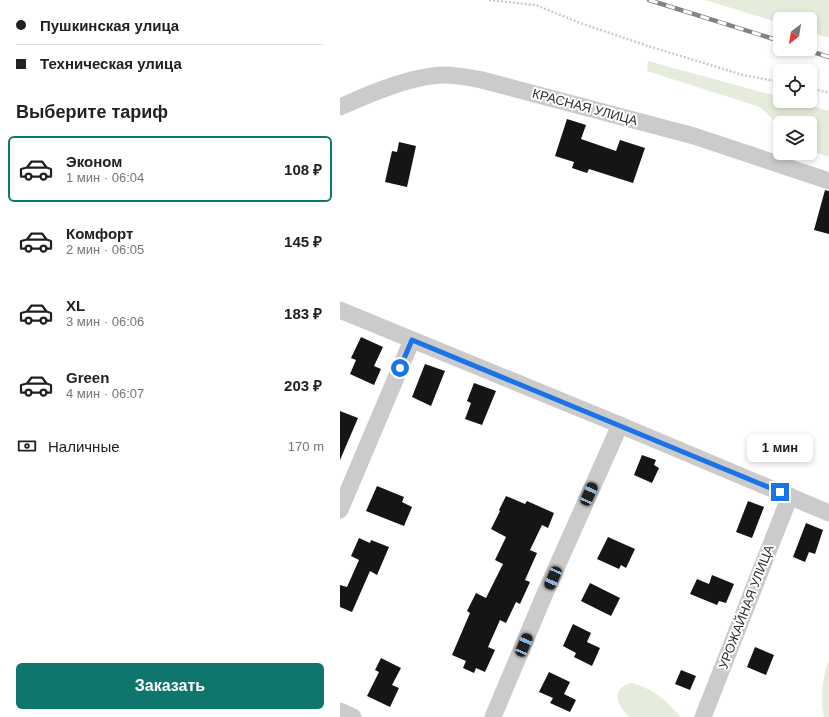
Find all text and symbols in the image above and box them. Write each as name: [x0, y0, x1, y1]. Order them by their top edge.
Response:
north arrow: [773, 12, 817, 56]
map controls: [773, 12, 817, 160]
text: Пушкинская улица: [40, 17, 179, 34]
text: Техническая улица: [40, 55, 182, 72]
button: locate: [773, 64, 817, 108]
street label: КРАСНАЯ УЛИЦА: [531, 86, 640, 128]
text: Выберите тариф: [16, 102, 168, 122]
button: layers: [773, 116, 817, 160]
icon: car: [18, 151, 54, 187]
text: Эконом: [66, 153, 122, 170]
text: 108 ₽: [284, 161, 322, 178]
text: 1 мин · 06:04: [66, 170, 144, 185]
icon: car: [18, 223, 54, 259]
text: Комфорт: [66, 225, 133, 242]
text: 145 ₽: [284, 233, 322, 250]
text: 2 мин · 06:05: [66, 242, 144, 257]
icon: car: [18, 295, 54, 331]
text: XL: [66, 297, 85, 314]
text: 183 ₽: [284, 305, 322, 322]
text: 3 мин · 06:06: [66, 314, 144, 329]
route start: [391, 359, 409, 377]
icon: car: [18, 367, 54, 403]
text: Green: [66, 369, 109, 386]
text: 203 ₽: [284, 377, 322, 394]
text: 4 мин · 06:07: [66, 386, 144, 401]
callout: 1 мин: [747, 434, 813, 462]
icon: cash: [16, 435, 38, 457]
text: Наличные: [48, 438, 120, 455]
text: 170 m: [288, 439, 324, 454]
text: 1 мин: [762, 440, 798, 455]
car: [579, 481, 599, 507]
route end: [771, 483, 789, 501]
street label: УРОЖАЙНАЯ УЛИЦА: [715, 543, 777, 671]
car: [543, 565, 563, 591]
car: [514, 632, 534, 658]
button: Заказать: [16, 663, 324, 709]

